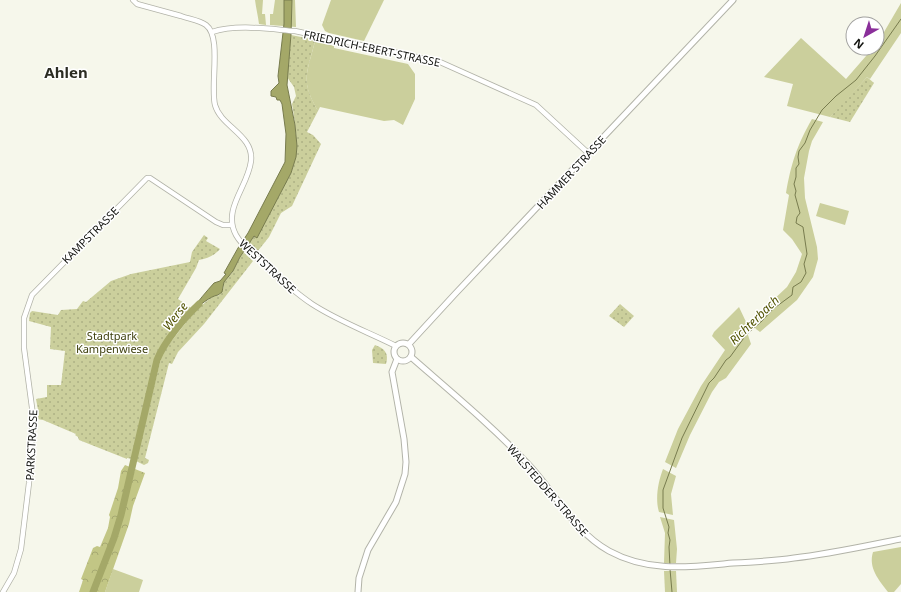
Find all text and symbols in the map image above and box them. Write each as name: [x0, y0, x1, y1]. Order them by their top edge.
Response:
north arrow: [845, 16, 885, 56]
street label: FRIEDRICH-EBERT-STRASSE: [302, 26, 442, 70]
text: N: [850, 36, 867, 53]
district label: Ahlen: [44, 62, 88, 82]
street label: HAMMER STRASSE: [533, 132, 609, 212]
street label: KAMPSTRASSE: [58, 203, 122, 267]
street label: WESTSTRASSE: [236, 236, 300, 296]
water label: Richterbach: [725, 292, 783, 348]
water label: Werse: [158, 298, 192, 334]
park label: Stadtpark Kampenwiese: [76, 328, 148, 356]
street label: PARKSTRASSE: [22, 409, 40, 481]
street label: WALSTEDDER STRASSE: [504, 441, 592, 539]

